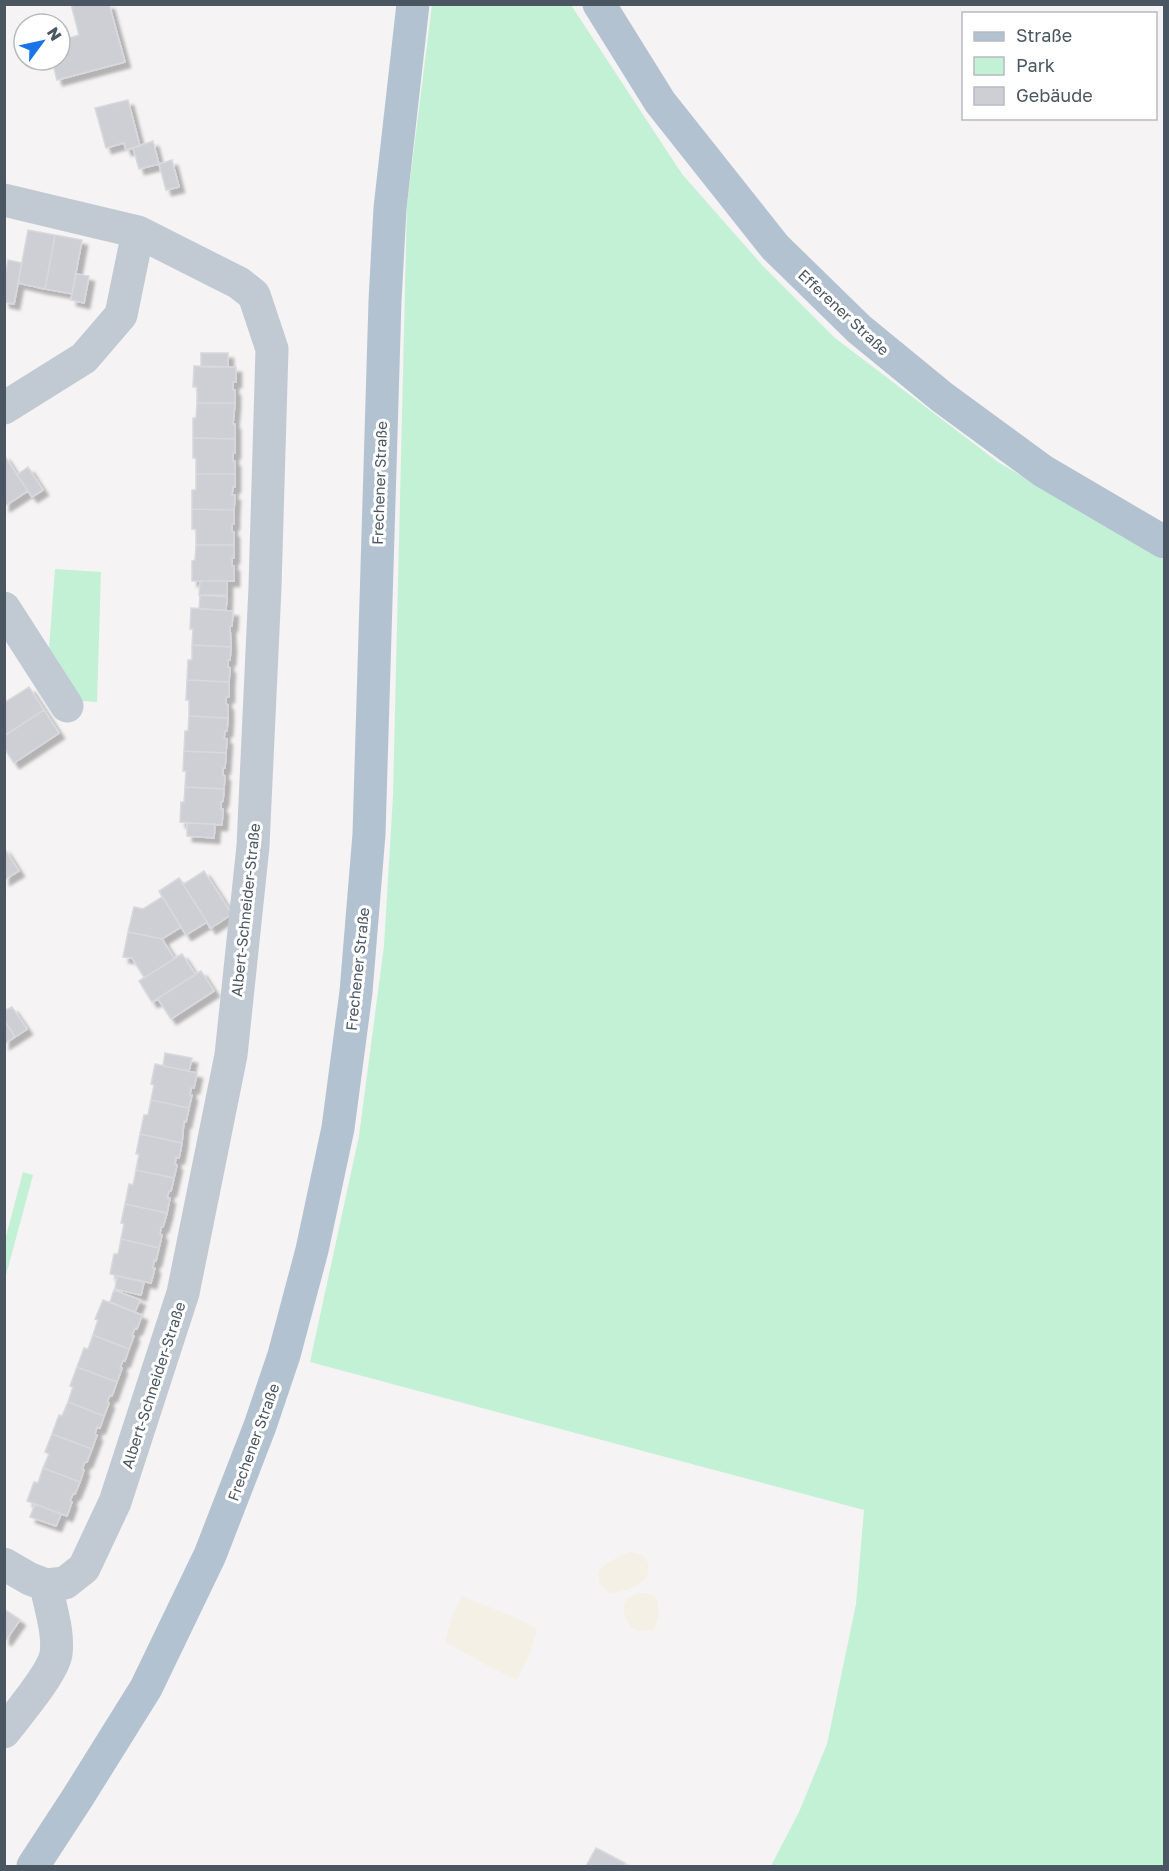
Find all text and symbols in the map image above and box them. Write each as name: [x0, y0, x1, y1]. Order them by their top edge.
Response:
north arrow: [12, 12, 72, 72]
legend: [962, 12, 1157, 120]
text: N: [43, 23, 66, 44]
text: Straße: [1016, 24, 1072, 46]
text: Park: [1016, 54, 1055, 76]
text: Gebäude: [1016, 84, 1093, 106]
street label: Efferener Straße: [795, 265, 893, 359]
street label: Frechener Straße: [368, 421, 390, 545]
street label: Albert-Schneider-Straße: [227, 822, 263, 998]
street label: Frechener Straße: [342, 906, 372, 1032]
street label: Albert-Schneider-Straße: [117, 1299, 189, 1471]
street label: Frechener Straße: [223, 1380, 283, 1503]

